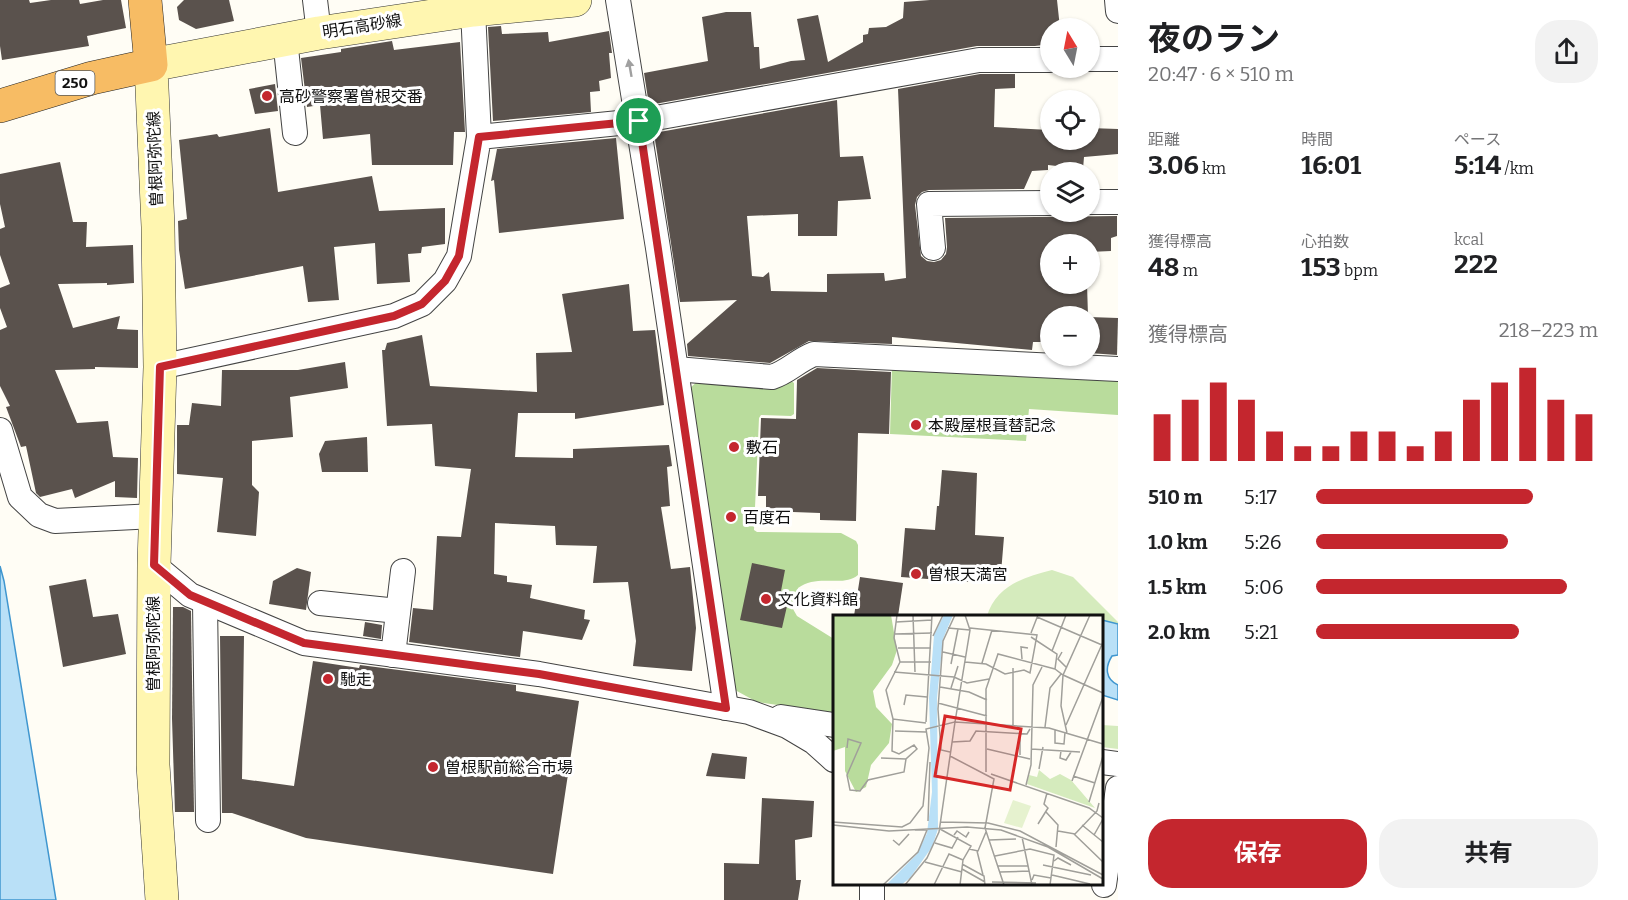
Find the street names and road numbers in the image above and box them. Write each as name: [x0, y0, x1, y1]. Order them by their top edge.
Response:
street label: 明石高砂線: [321, 10, 403, 42]
road number: 250: [56, 71, 94, 95]
street label: 曽根阿弥陀線: [144, 111, 166, 207]
street label: 曽根阿弥陀線: [144, 596, 163, 692]

